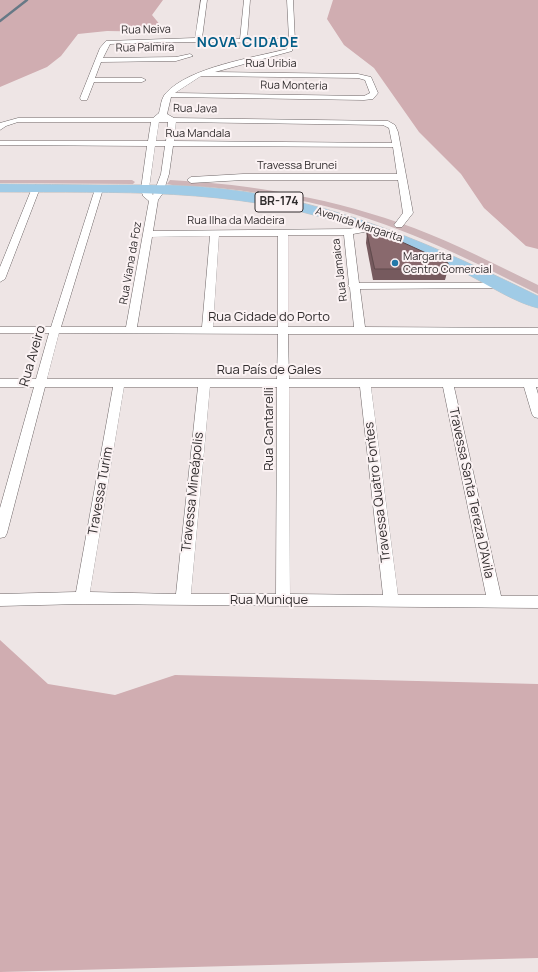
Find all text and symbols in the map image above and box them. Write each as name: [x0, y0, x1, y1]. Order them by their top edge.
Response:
street label: Rua Neiva: [121, 23, 171, 37]
district label: NOVA CIDADE: [197, 35, 299, 51]
street label: Rua Palmira: [116, 41, 174, 55]
street label: Rua Uribia: [245, 57, 297, 71]
street label: Rua Monteria: [260, 79, 328, 93]
street label: Rua Java: [173, 102, 217, 116]
street label: Rua Mandala: [166, 127, 230, 141]
street label: Travessa Brunei: [257, 159, 337, 173]
road number: BR-174: [255, 192, 303, 212]
street label: Avenida Margarita: [314, 205, 404, 245]
street label: Rua Ilha da Madeira: [187, 214, 285, 228]
street label: Rua Viana da Foz: [117, 220, 145, 306]
street label: Rua Jamaica: [330, 238, 350, 302]
place label: Margarita Centro Comercial: [403, 250, 492, 276]
marker: Margarita Centro Comercial: [390, 258, 400, 268]
street label: Rua Cidade do Porto: [208, 309, 330, 325]
street label: Rua Aveiro: [17, 324, 49, 388]
street label: Rua País de Gales: [217, 362, 321, 378]
street label: Rua Cantarelli: [261, 387, 277, 471]
street label: Travessa Santa Tereza D'Avila: [445, 406, 497, 580]
street label: Travessa Quatro Fontes: [362, 421, 394, 563]
street label: Travessa Mineápolis: [179, 431, 207, 553]
street label: Travessa Turim: [86, 446, 116, 536]
street label: Rua Munique: [230, 592, 308, 608]

